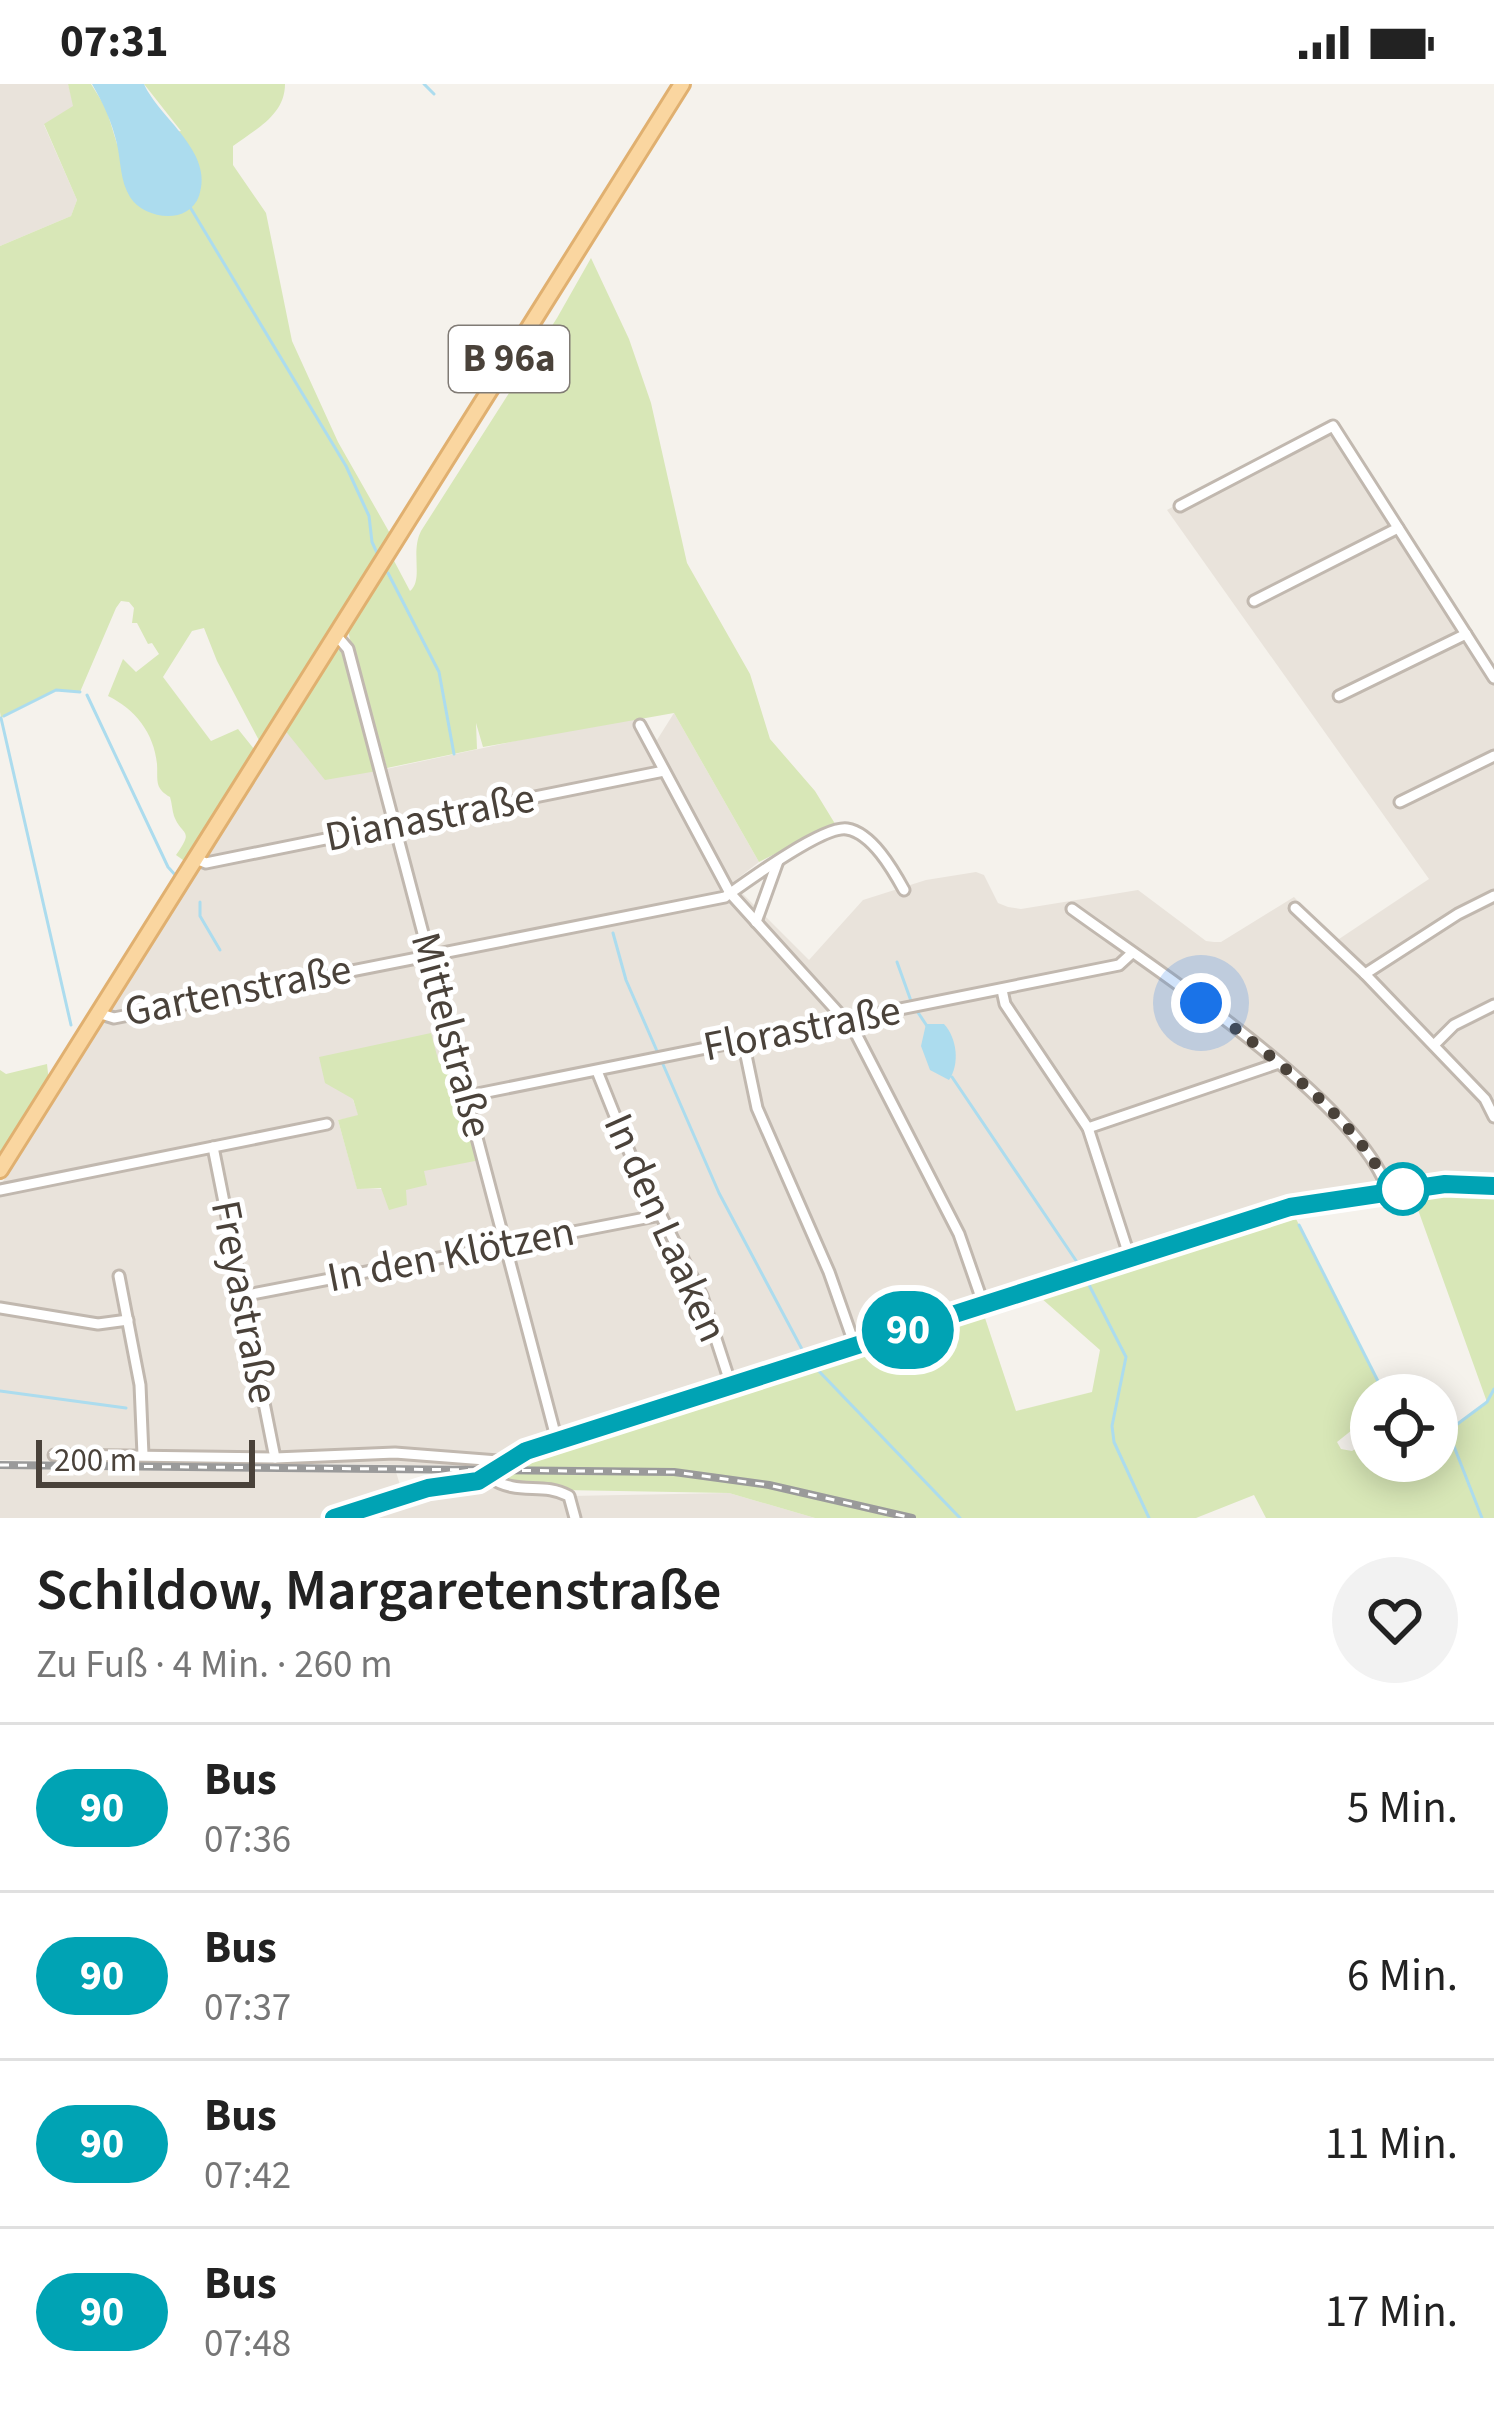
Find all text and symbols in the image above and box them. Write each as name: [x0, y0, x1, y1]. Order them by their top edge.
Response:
text: 07:31: [60, 10, 169, 74]
road number: B 96a: [449, 326, 569, 392]
street label: Dianastraße: [320, 768, 540, 868]
street label: Mittelstraße: [395, 926, 507, 1144]
street label: Gartenstraße: [119, 940, 357, 1042]
your location: [1171, 973, 1231, 1033]
street label: Florastraße: [698, 980, 906, 1078]
street label: In den Laaken: [588, 1104, 742, 1352]
unlabelled marker: [1378, 1164, 1428, 1214]
street label: Freyastraße: [195, 1195, 293, 1409]
street label: In den Klötzen: [322, 1202, 580, 1308]
line badge: 90: [854, 1291, 962, 1369]
text: 90: [886, 1300, 930, 1360]
map controls: [1350, 1374, 1458, 1482]
button: locate: [1350, 1374, 1458, 1482]
scale bar: [36, 1434, 255, 1487]
text: 200 m: [54, 1437, 137, 1484]
text: Schildow, Margaretenstraße: [36, 1551, 721, 1632]
button: heart: [1332, 1557, 1458, 1683]
text: Zu Fuß · 4 Min. · 260 m: [36, 1637, 393, 1693]
text: Bus: [204, 1748, 277, 1812]
text: 5 Min.: [1347, 1776, 1458, 1840]
text: 90: [80, 1778, 124, 1838]
text: 07:36: [204, 1812, 291, 1868]
text: Bus: [204, 1916, 277, 1980]
text: 6 Min.: [1347, 1944, 1458, 2008]
text: 90: [80, 1946, 124, 2006]
text: 07:37: [204, 1980, 291, 2036]
text: Bus: [204, 2084, 277, 2148]
text: 11 Min.: [1325, 2112, 1458, 2176]
text: 90: [80, 2114, 124, 2174]
text: 07:42: [204, 2148, 291, 2204]
text: Bus: [204, 2252, 277, 2316]
text: 17 Min.: [1325, 2280, 1458, 2344]
text: 90: [80, 2282, 124, 2342]
text: 07:48: [204, 2316, 291, 2372]

